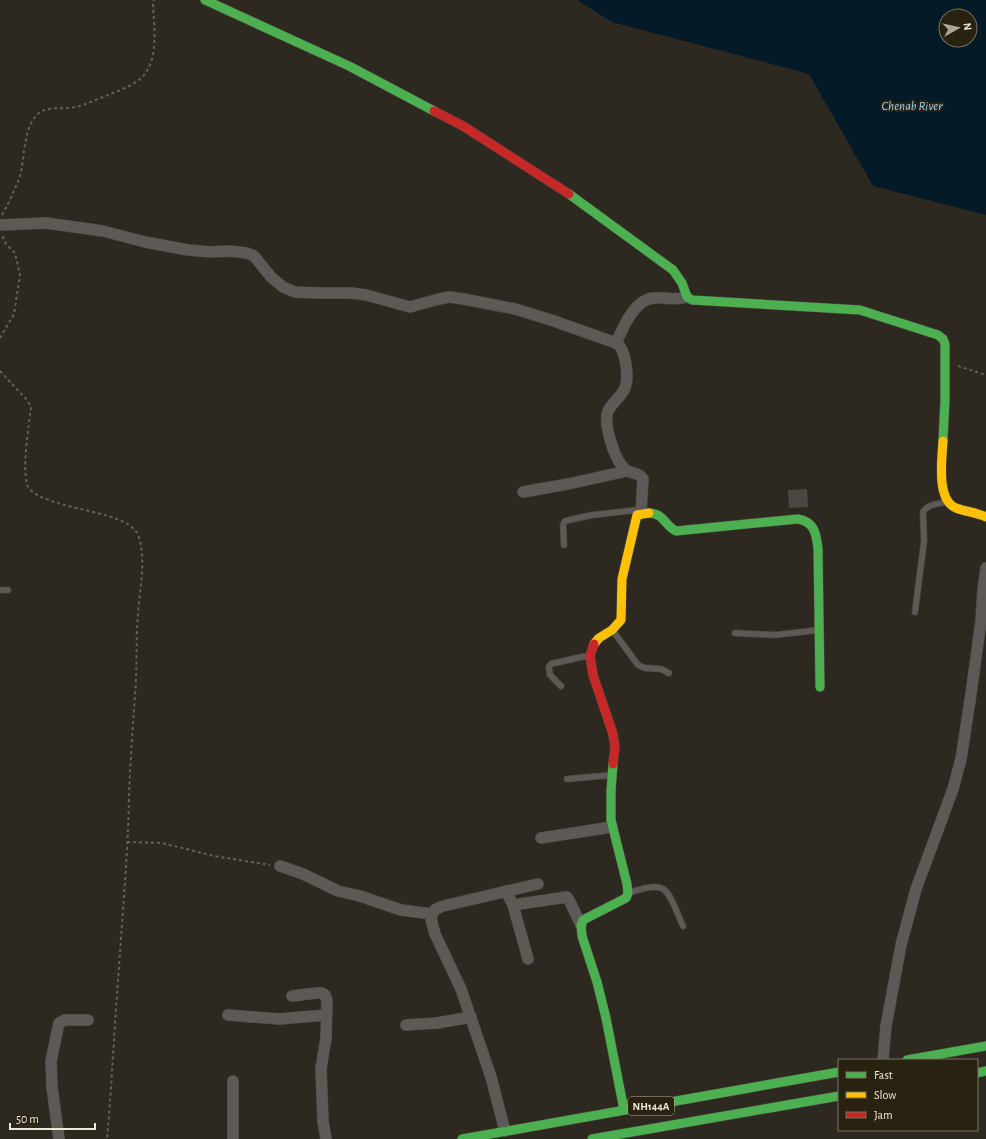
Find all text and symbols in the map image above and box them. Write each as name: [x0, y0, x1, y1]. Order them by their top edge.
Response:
north arrow: [938, 8, 978, 48]
text: N: [961, 22, 973, 31]
water label: Chenab River: [882, 100, 943, 113]
legend: [838, 1059, 978, 1131]
text: Fast: [874, 1069, 893, 1081]
text: Slow: [874, 1089, 896, 1101]
road number: NH144A: [628, 1097, 674, 1115]
scale bar: [10, 1105, 95, 1131]
text: Jam: [874, 1109, 893, 1121]
text: 50 m: [16, 1113, 39, 1125]

